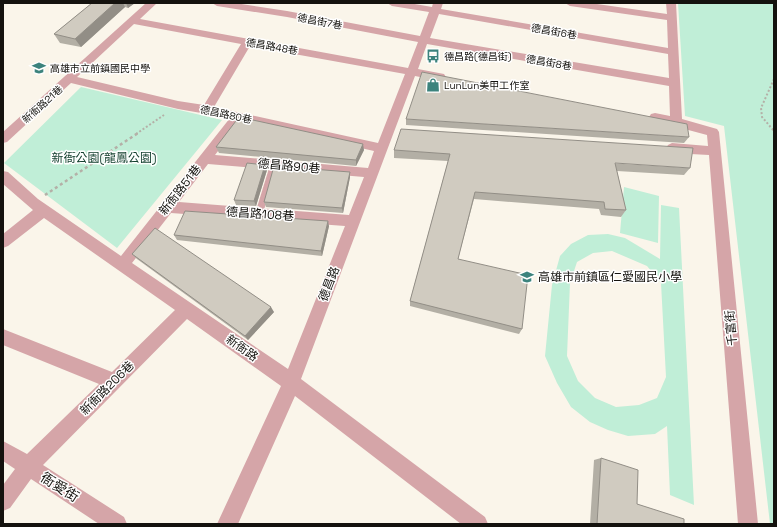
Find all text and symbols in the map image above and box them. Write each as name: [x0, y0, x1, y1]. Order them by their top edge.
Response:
street label: 德昌街7巷: [296, 11, 344, 32]
street label: 德昌街6巷: [530, 21, 578, 42]
street label: 德昌路48巷: [245, 36, 299, 57]
bus stop icon: 德昌路(德昌街): [425, 48, 441, 64]
place label: 德昌路(德昌街): [444, 50, 512, 63]
street label: 德昌街8巷: [525, 52, 573, 73]
school or university icon: 高雄市立前鎮國民中學: [31, 60, 47, 76]
place label: 高雄市立前鎮國民中學: [50, 62, 150, 75]
shop icon: LunLun美甲工作室: [425, 77, 441, 93]
place label: LunLun美甲工作室: [444, 79, 529, 92]
street label: 新衙路21巷: [19, 83, 65, 126]
street label: 德昌路80巷: [199, 103, 253, 126]
park label: 新衙公園(龍鳳公園): [51, 150, 157, 166]
street label: 德昌路90巷: [257, 155, 321, 177]
street label: 新衙路51巷: [155, 161, 205, 219]
street label: 德昌路108巷: [225, 204, 295, 224]
street label: 德昌路: [315, 264, 343, 304]
school or university icon: 高雄市前鎮區仁愛國民小學: [519, 269, 535, 285]
place label: 高雄市前鎮區仁愛國民小學: [538, 269, 682, 285]
street label: 千富街: [721, 309, 741, 347]
street label: 新衙路: [223, 331, 261, 365]
street label: 新衙路206巷: [76, 357, 138, 419]
street label: 衙愛街: [37, 468, 83, 506]

